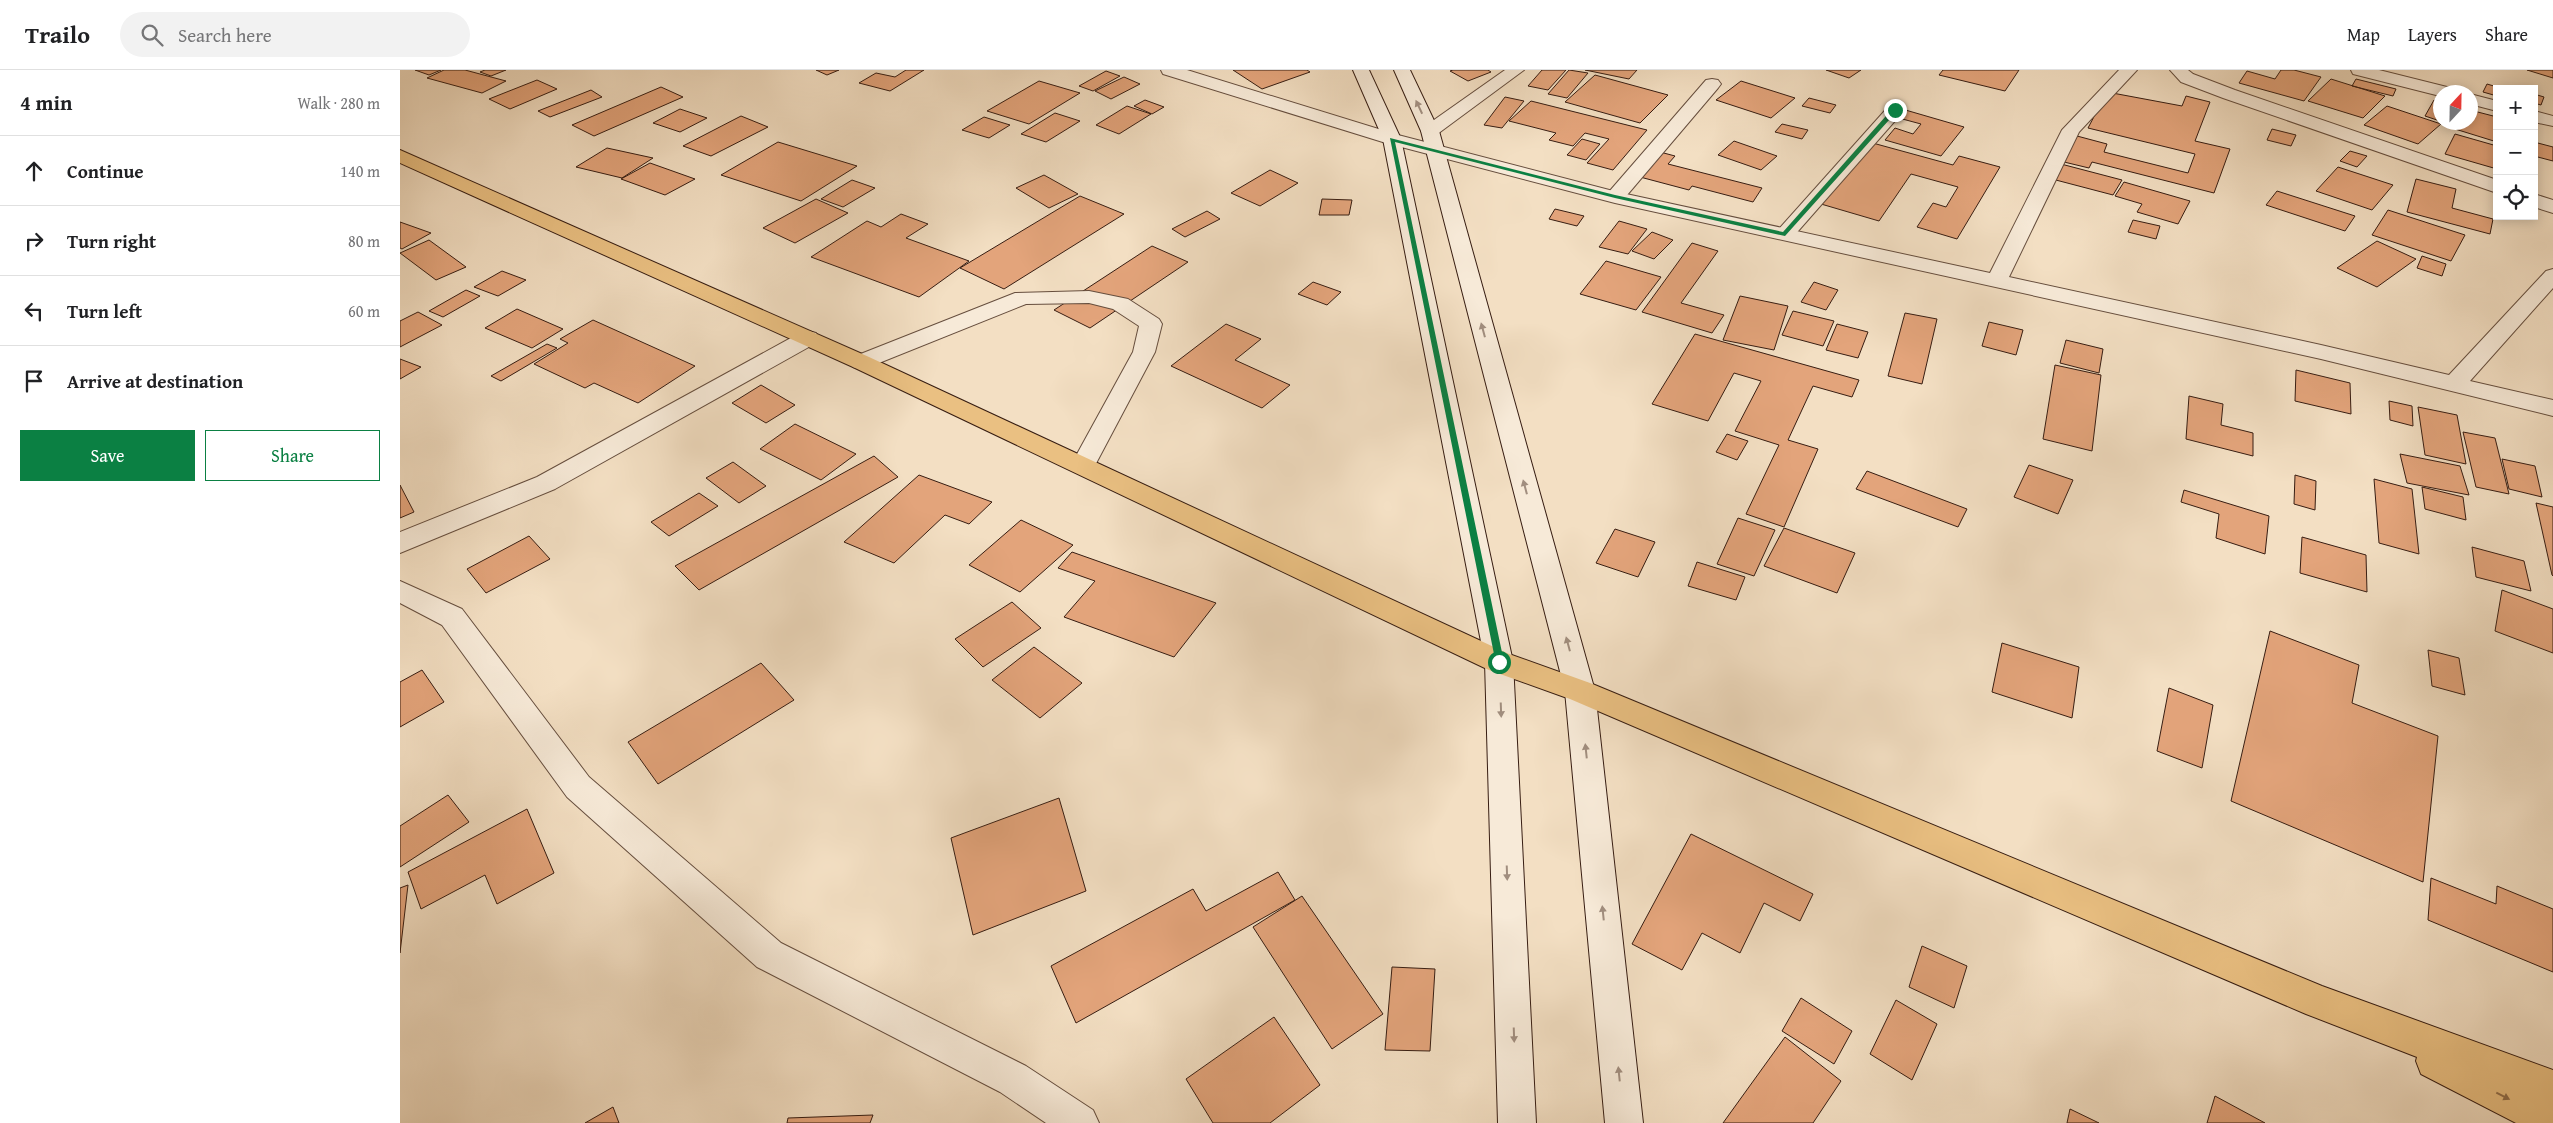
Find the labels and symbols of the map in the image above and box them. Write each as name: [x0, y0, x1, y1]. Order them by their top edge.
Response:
north arrow: [2433, 85, 2478, 130]
route end: [1884, 99, 1907, 122]
one-way arrow: [1415, 100, 1423, 114]
one-way arrow: [1479, 322, 1487, 338]
one-way arrow: [1521, 479, 1529, 494]
one-way arrow: [1563, 636, 1571, 651]
route start: [1488, 651, 1511, 674]
one-way arrow: [1497, 703, 1505, 719]
one-way arrow: [1582, 743, 1590, 759]
one-way arrow: [1504, 865, 1512, 881]
one-way arrow: [1599, 905, 1607, 921]
one-way arrow: [1510, 1027, 1518, 1043]
one-way arrow: [1615, 1066, 1623, 1082]
one-way arrow: [2495, 1092, 2510, 1100]

